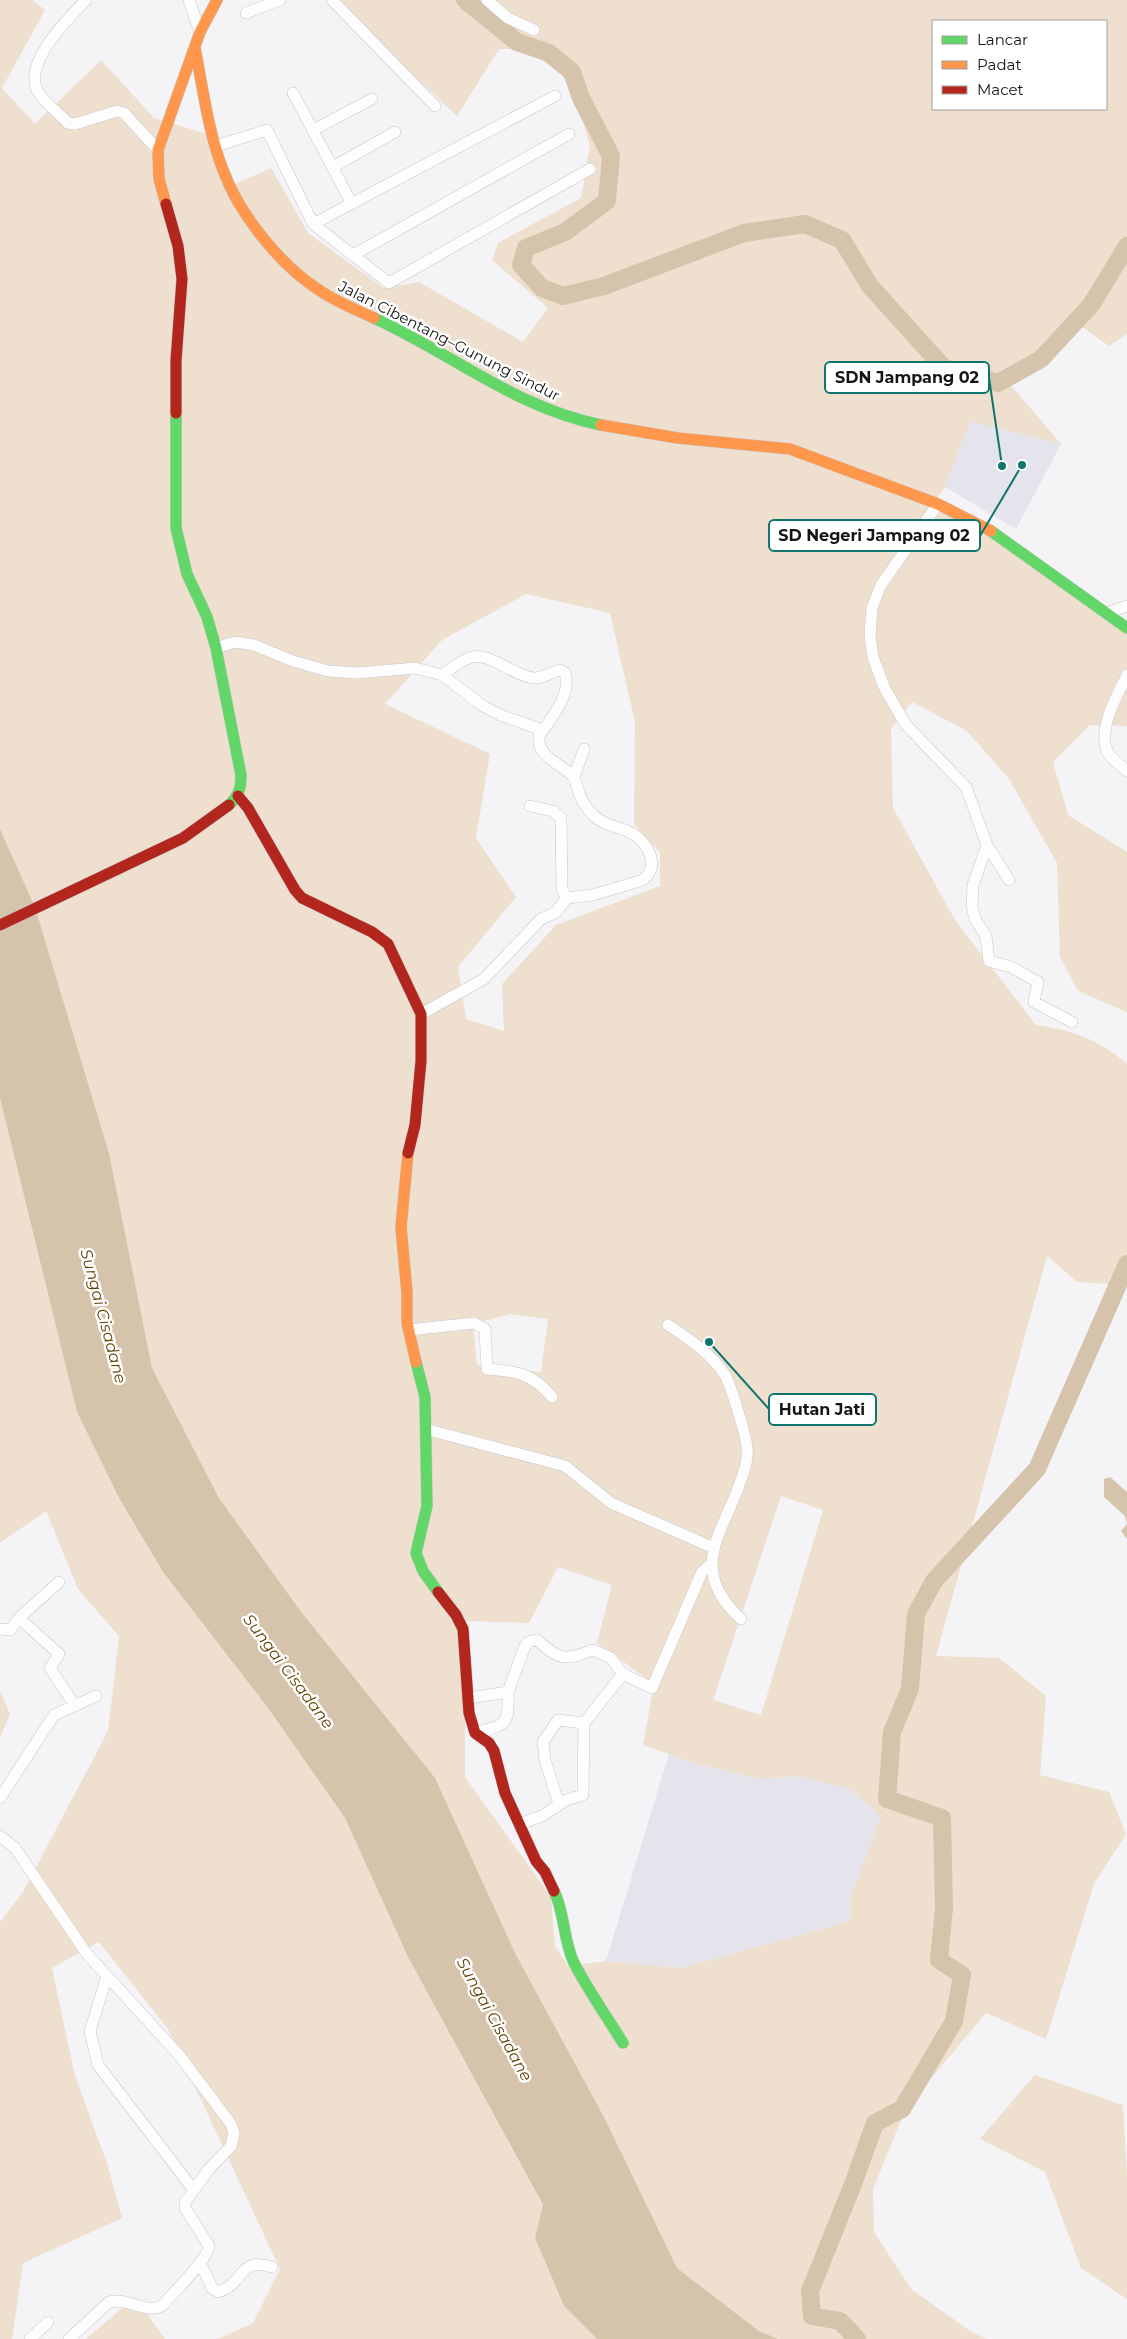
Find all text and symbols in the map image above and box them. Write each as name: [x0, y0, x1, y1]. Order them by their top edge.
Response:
legend: [932, 20, 1107, 110]
text: Lancar: [977, 30, 1028, 49]
text: Padat: [977, 55, 1022, 74]
text: Macet: [977, 80, 1024, 99]
street label: Jalan Cibentang–Gunung Sindur: [334, 276, 563, 405]
callout: SDN Jampang 02: [825, 362, 989, 393]
text: SDN Jampang 02: [835, 368, 979, 387]
callout: SD Negeri Jampang 02: [769, 520, 980, 551]
text: SD Negeri Jampang 02: [778, 526, 970, 545]
water label: Sungai Cisadane: [76, 1247, 131, 1385]
callout: Hutan Jati: [769, 1394, 876, 1425]
text: Hutan Jati: [779, 1400, 865, 1419]
water label: Sungai Cisadane: [239, 1610, 338, 1732]
water label: Sungai Cisadane: [453, 1954, 536, 2084]

